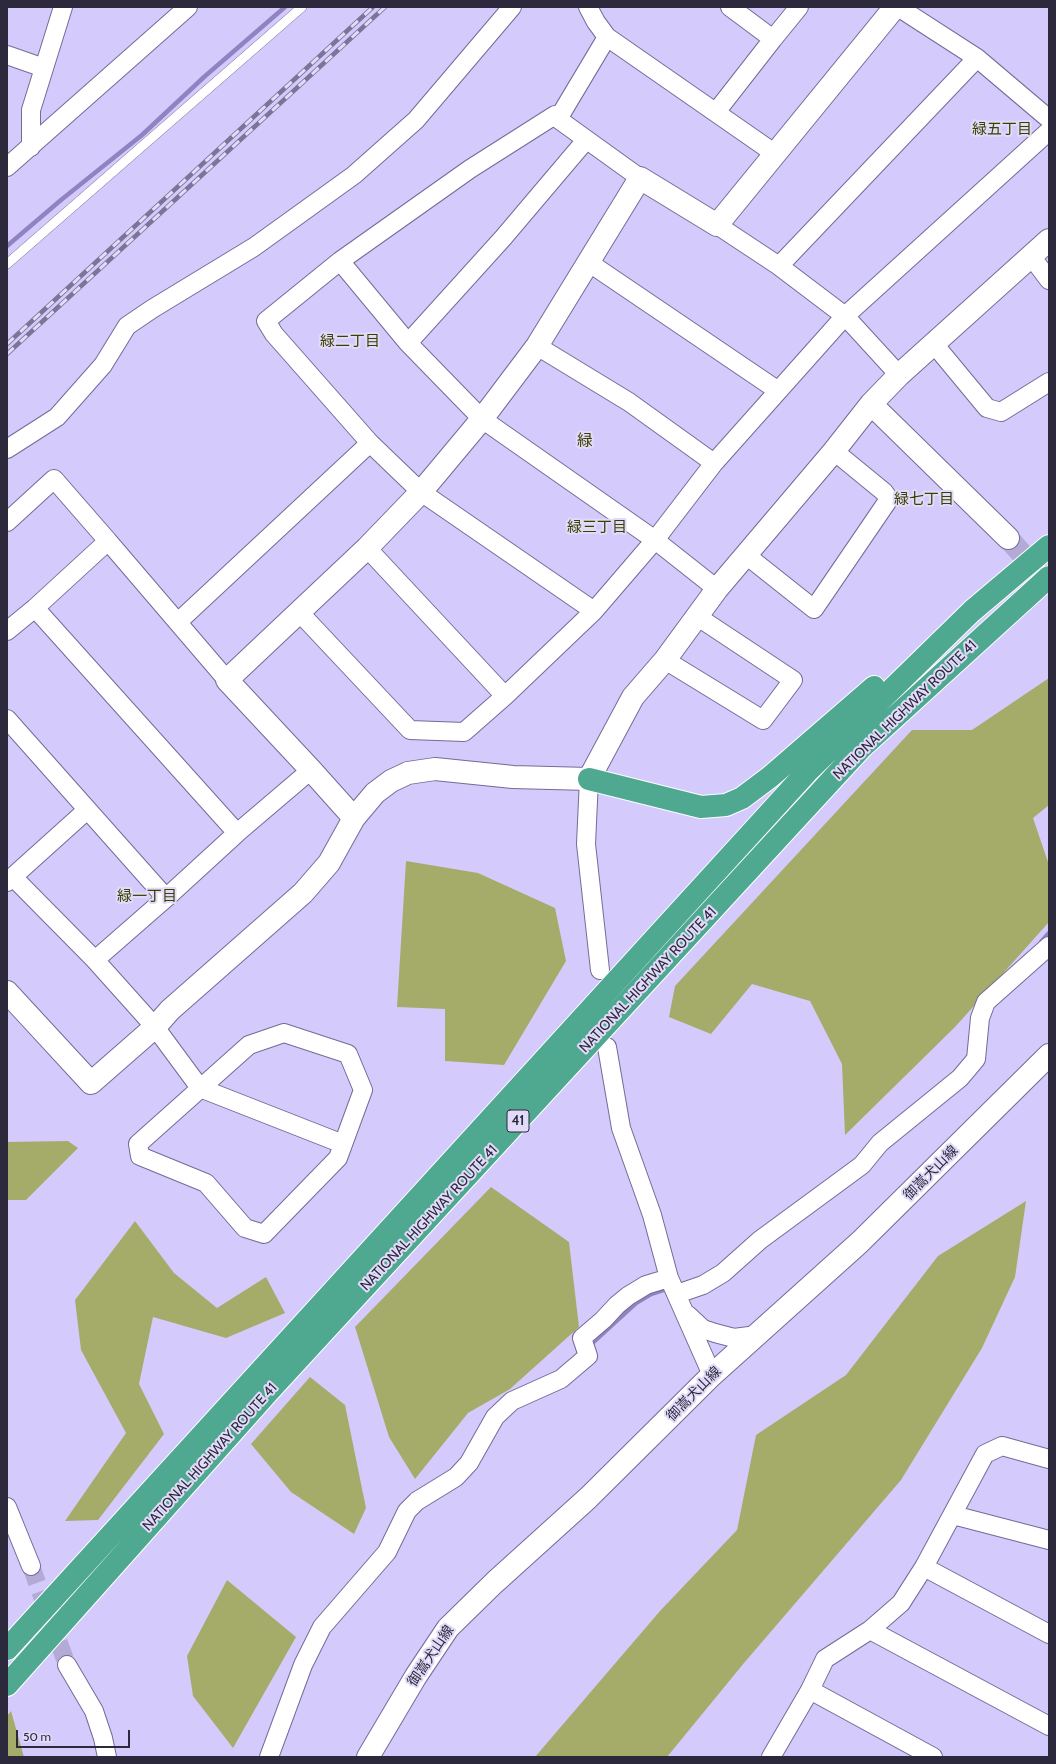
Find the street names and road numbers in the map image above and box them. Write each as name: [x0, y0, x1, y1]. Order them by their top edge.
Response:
street label: NATIONAL HIGHWAY ROUTE 41: [830, 637, 980, 783]
street label: NATIONAL HIGHWAY ROUTE 41: [576, 904, 720, 1056]
road number: 41: [507, 1110, 529, 1132]
street label: NATIONAL HIGHWAY ROUTE 41: [357, 1142, 501, 1294]
street label: 御嵩犬山線: [900, 1142, 962, 1204]
street label: 御嵩犬山線: [663, 1363, 725, 1425]
street label: NATIONAL HIGHWAY ROUTE 41: [139, 1380, 281, 1534]
street label: 御嵩犬山線: [404, 1622, 458, 1690]

